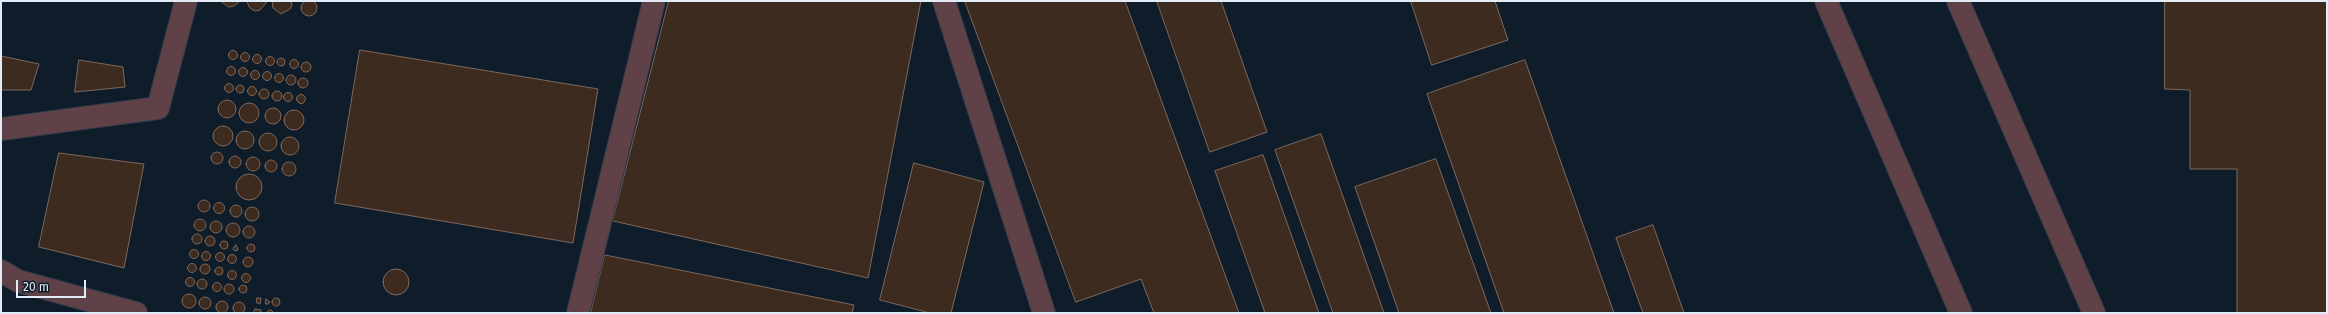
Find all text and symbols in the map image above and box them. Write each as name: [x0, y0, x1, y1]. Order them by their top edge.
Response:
scale bar: [18, 272, 88, 298]
text: 20 m: [23, 280, 49, 294]

